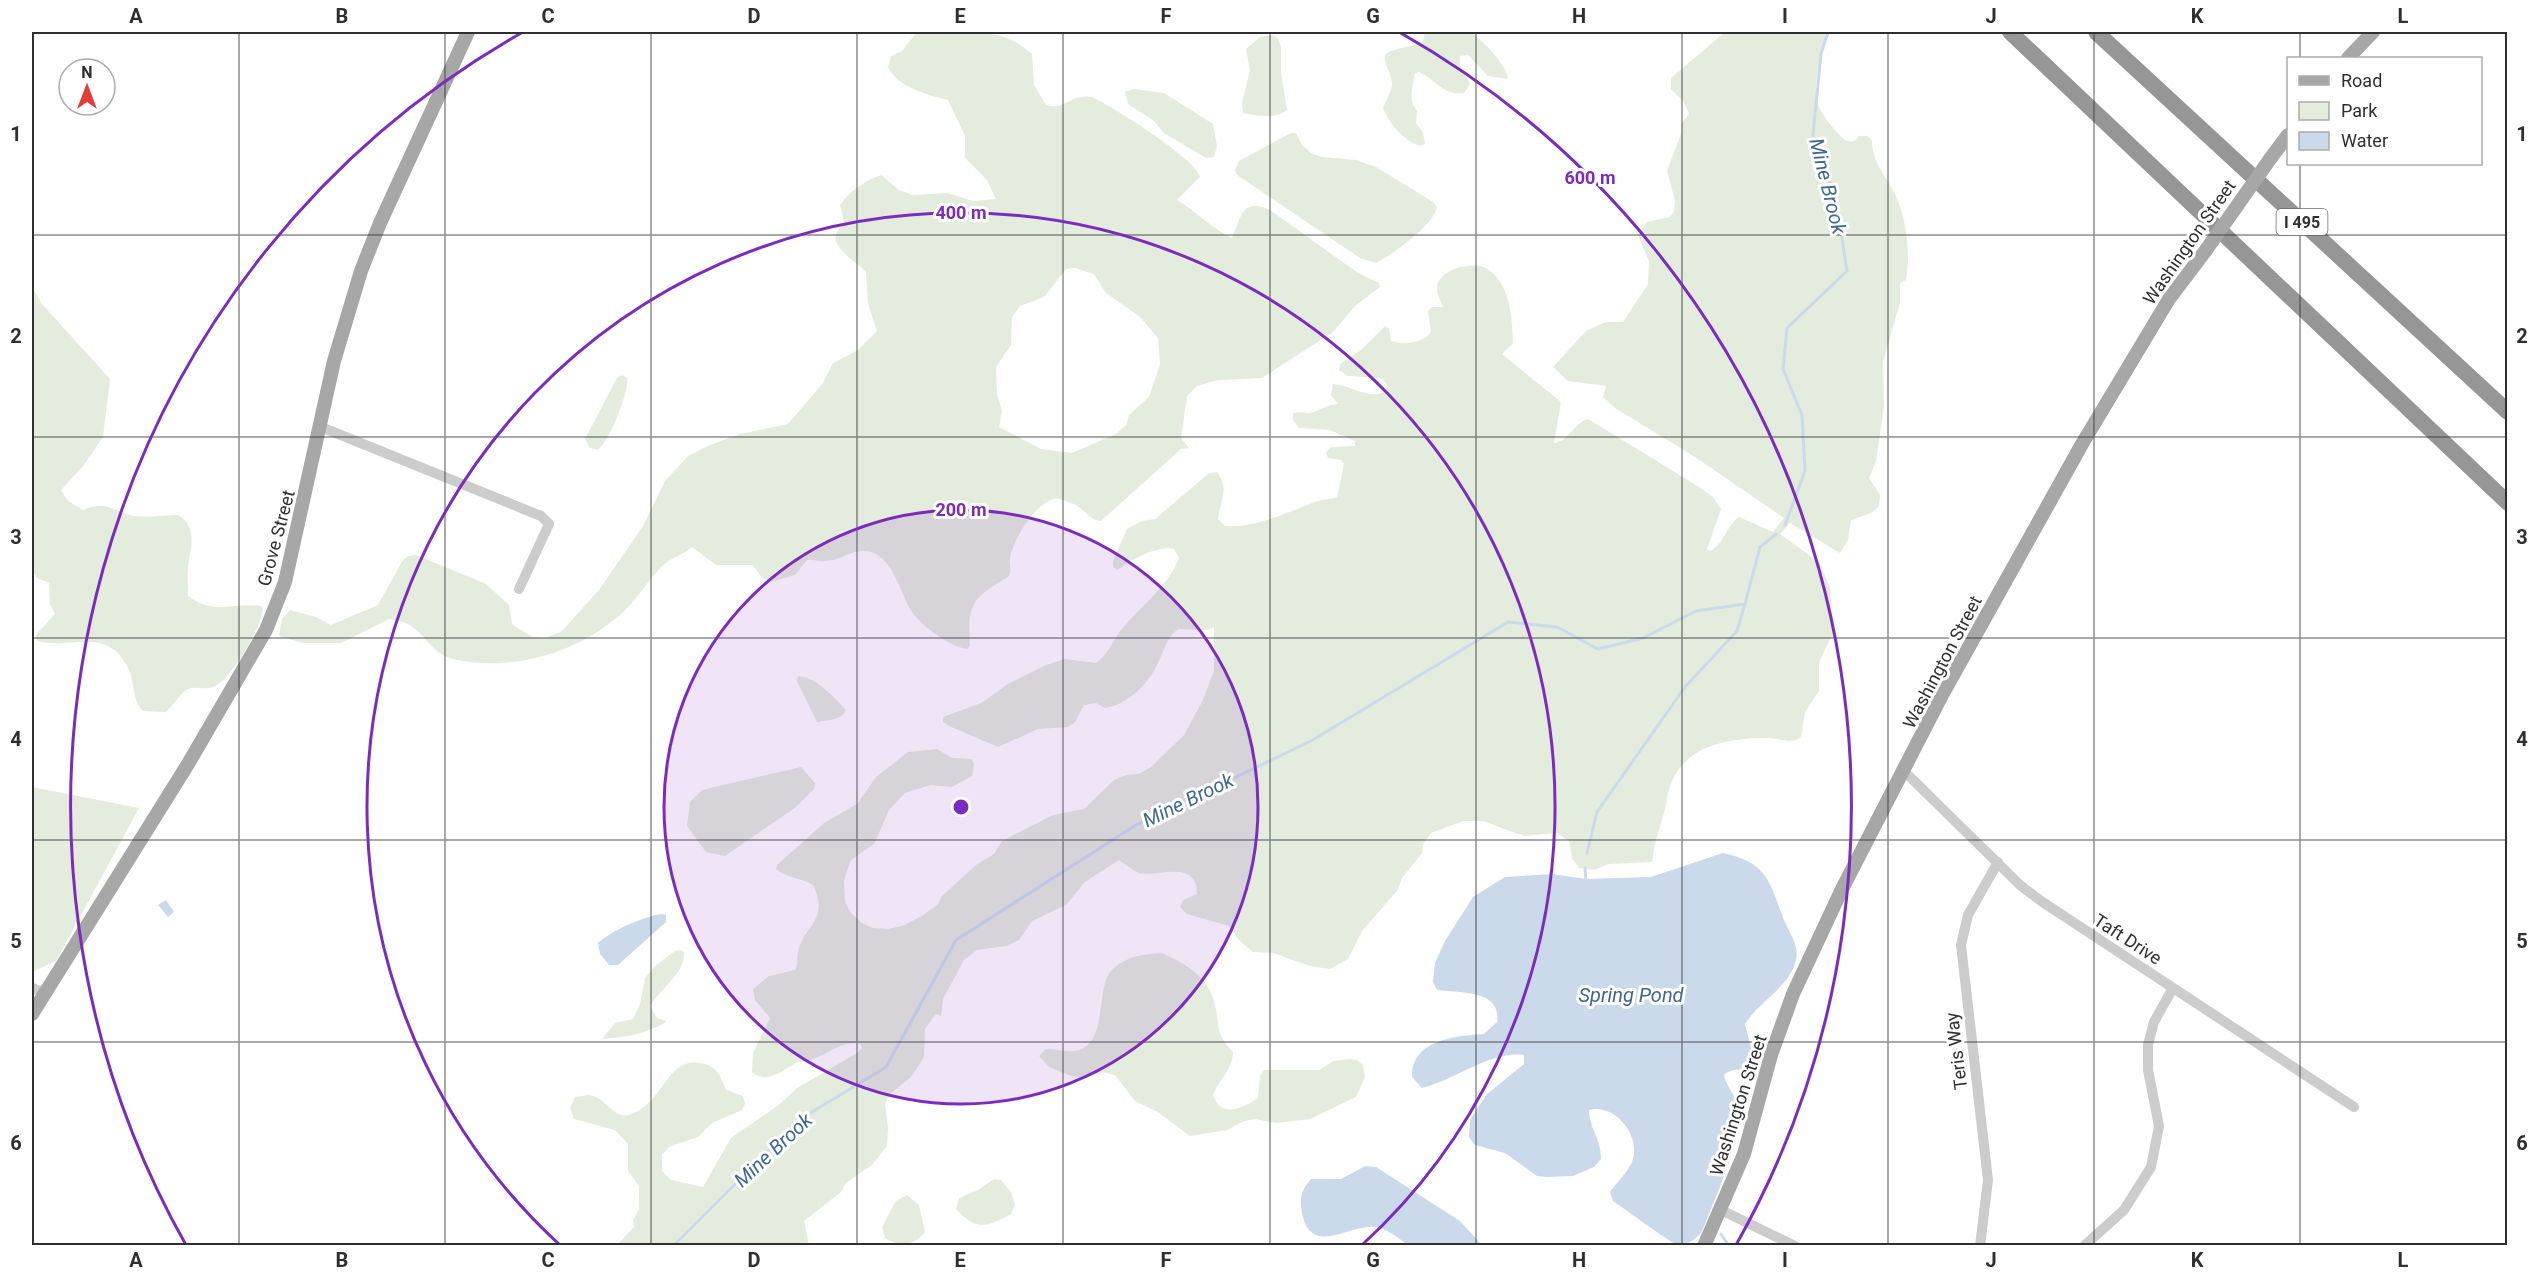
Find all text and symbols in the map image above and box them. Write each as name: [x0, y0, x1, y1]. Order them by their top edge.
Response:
text: A: [129, 4, 143, 28]
text: B: [336, 4, 348, 28]
text: C: [541, 4, 555, 28]
text: D: [748, 4, 761, 28]
text: E: [954, 4, 966, 28]
text: F: [1161, 4, 1172, 28]
text: G: [1366, 4, 1380, 28]
text: H: [1572, 4, 1586, 28]
text: I: [1782, 4, 1788, 28]
text: J: [1985, 4, 1997, 28]
text: K: [2191, 4, 2204, 28]
text: L: [2398, 4, 2409, 28]
north arrow: [57, 57, 117, 117]
legend: [2287, 57, 2482, 165]
text: N: [81, 63, 93, 82]
text: Road: [2341, 70, 2382, 91]
text: Park: [2341, 100, 2378, 121]
text: 1: [10, 122, 22, 146]
text: 1: [2516, 122, 2528, 146]
text: Water: [2341, 130, 2388, 151]
water label: Mine Brook: [1805, 136, 1852, 238]
text: 600 m: [1564, 167, 1616, 188]
street label: Washington Street: [2138, 176, 2240, 308]
text: 400 m: [935, 202, 987, 223]
road number: I 495: [2276, 209, 2328, 235]
text: 2: [10, 324, 22, 348]
text: 2: [2516, 324, 2528, 348]
street label: Grove Street: [253, 488, 299, 588]
text: 200 m: [935, 499, 987, 520]
text: 3: [10, 525, 22, 549]
text: 3: [2516, 525, 2528, 549]
street label: Washington Street: [1898, 592, 1986, 732]
text: 4: [10, 727, 22, 751]
text: 4: [2516, 727, 2528, 751]
water label: Mine Brook: [1139, 767, 1238, 832]
centre of rings: [951, 797, 971, 817]
street label: Taft Drive: [2090, 909, 2166, 969]
text: 5: [10, 929, 22, 953]
text: 5: [2516, 929, 2528, 953]
water label: Spring Pond: [1578, 983, 1685, 1007]
street label: Teris Way: [1941, 1011, 1971, 1091]
street label: Washington Street: [1705, 1032, 1771, 1178]
water label: Mine Brook: [729, 1107, 818, 1192]
text: 6: [10, 1131, 22, 1155]
text: 6: [2516, 1131, 2528, 1155]
text: A: [129, 1248, 143, 1272]
text: B: [336, 1248, 348, 1272]
text: C: [541, 1248, 555, 1272]
text: D: [748, 1248, 761, 1272]
text: E: [954, 1248, 966, 1272]
text: F: [1161, 1248, 1172, 1272]
text: G: [1366, 1248, 1380, 1272]
text: H: [1572, 1248, 1586, 1272]
text: I: [1782, 1248, 1788, 1272]
text: J: [1985, 1248, 1997, 1272]
text: K: [2191, 1248, 2204, 1272]
text: L: [2398, 1248, 2409, 1272]

